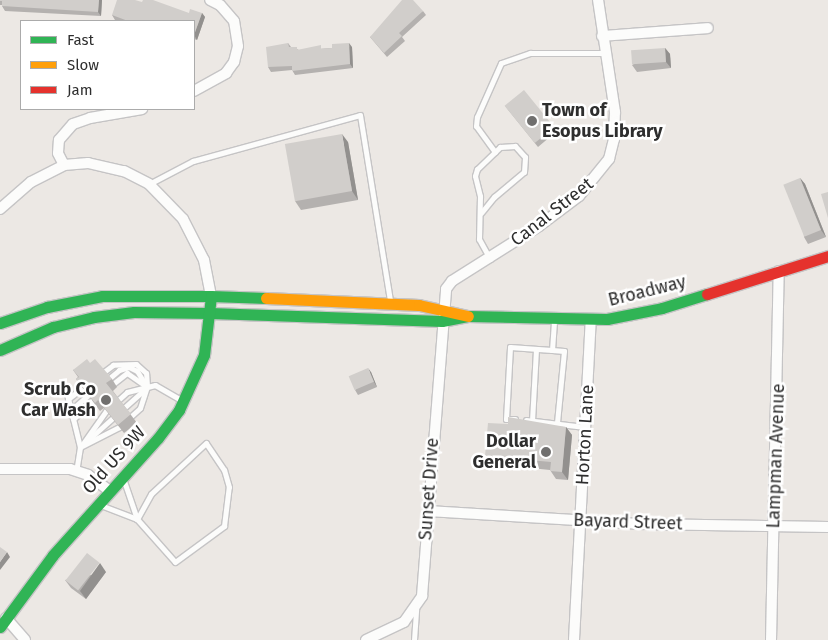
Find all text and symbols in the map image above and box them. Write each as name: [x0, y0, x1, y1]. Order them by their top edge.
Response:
legend: [20, 20, 195, 110]
text: Fast: [67, 31, 94, 49]
text: Slow: [67, 56, 99, 74]
text: Jam: [67, 81, 93, 99]
place label: Town of Esopus Library: [542, 100, 663, 142]
marker: Town of Esopus Library: [526, 115, 538, 127]
street label: Canal Street: [506, 173, 598, 251]
street label: Broadway: [606, 271, 688, 311]
place label: Scrub Co Car Wash: [21, 379, 96, 422]
street label: Lampman Avenue: [763, 383, 789, 529]
street label: Horton Lane: [572, 384, 598, 486]
marker: Scrub Co Car Wash: [100, 394, 112, 406]
street label: Old US 9W: [78, 422, 150, 498]
place label: Dollar General: [473, 431, 536, 474]
street label: Sunset Drive: [415, 437, 443, 541]
marker: Dollar General: [540, 446, 552, 458]
street label: Bayard Street: [573, 509, 683, 535]

